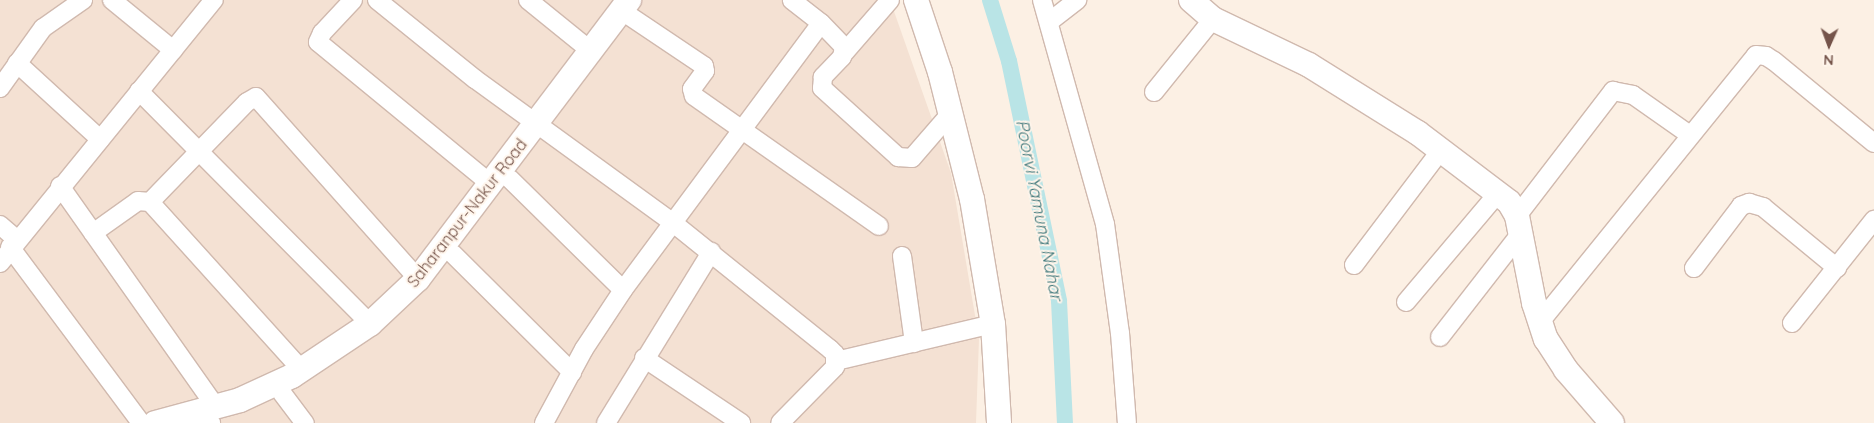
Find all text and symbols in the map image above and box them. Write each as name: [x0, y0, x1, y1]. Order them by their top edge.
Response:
north arrow: [1804, 20, 1854, 70]
text: N: [1823, 51, 1834, 69]
water label: Poorvi Yamuna Nahar: [1011, 118, 1067, 302]
street label: Saharanpur-Nakur Road: [403, 135, 531, 291]

